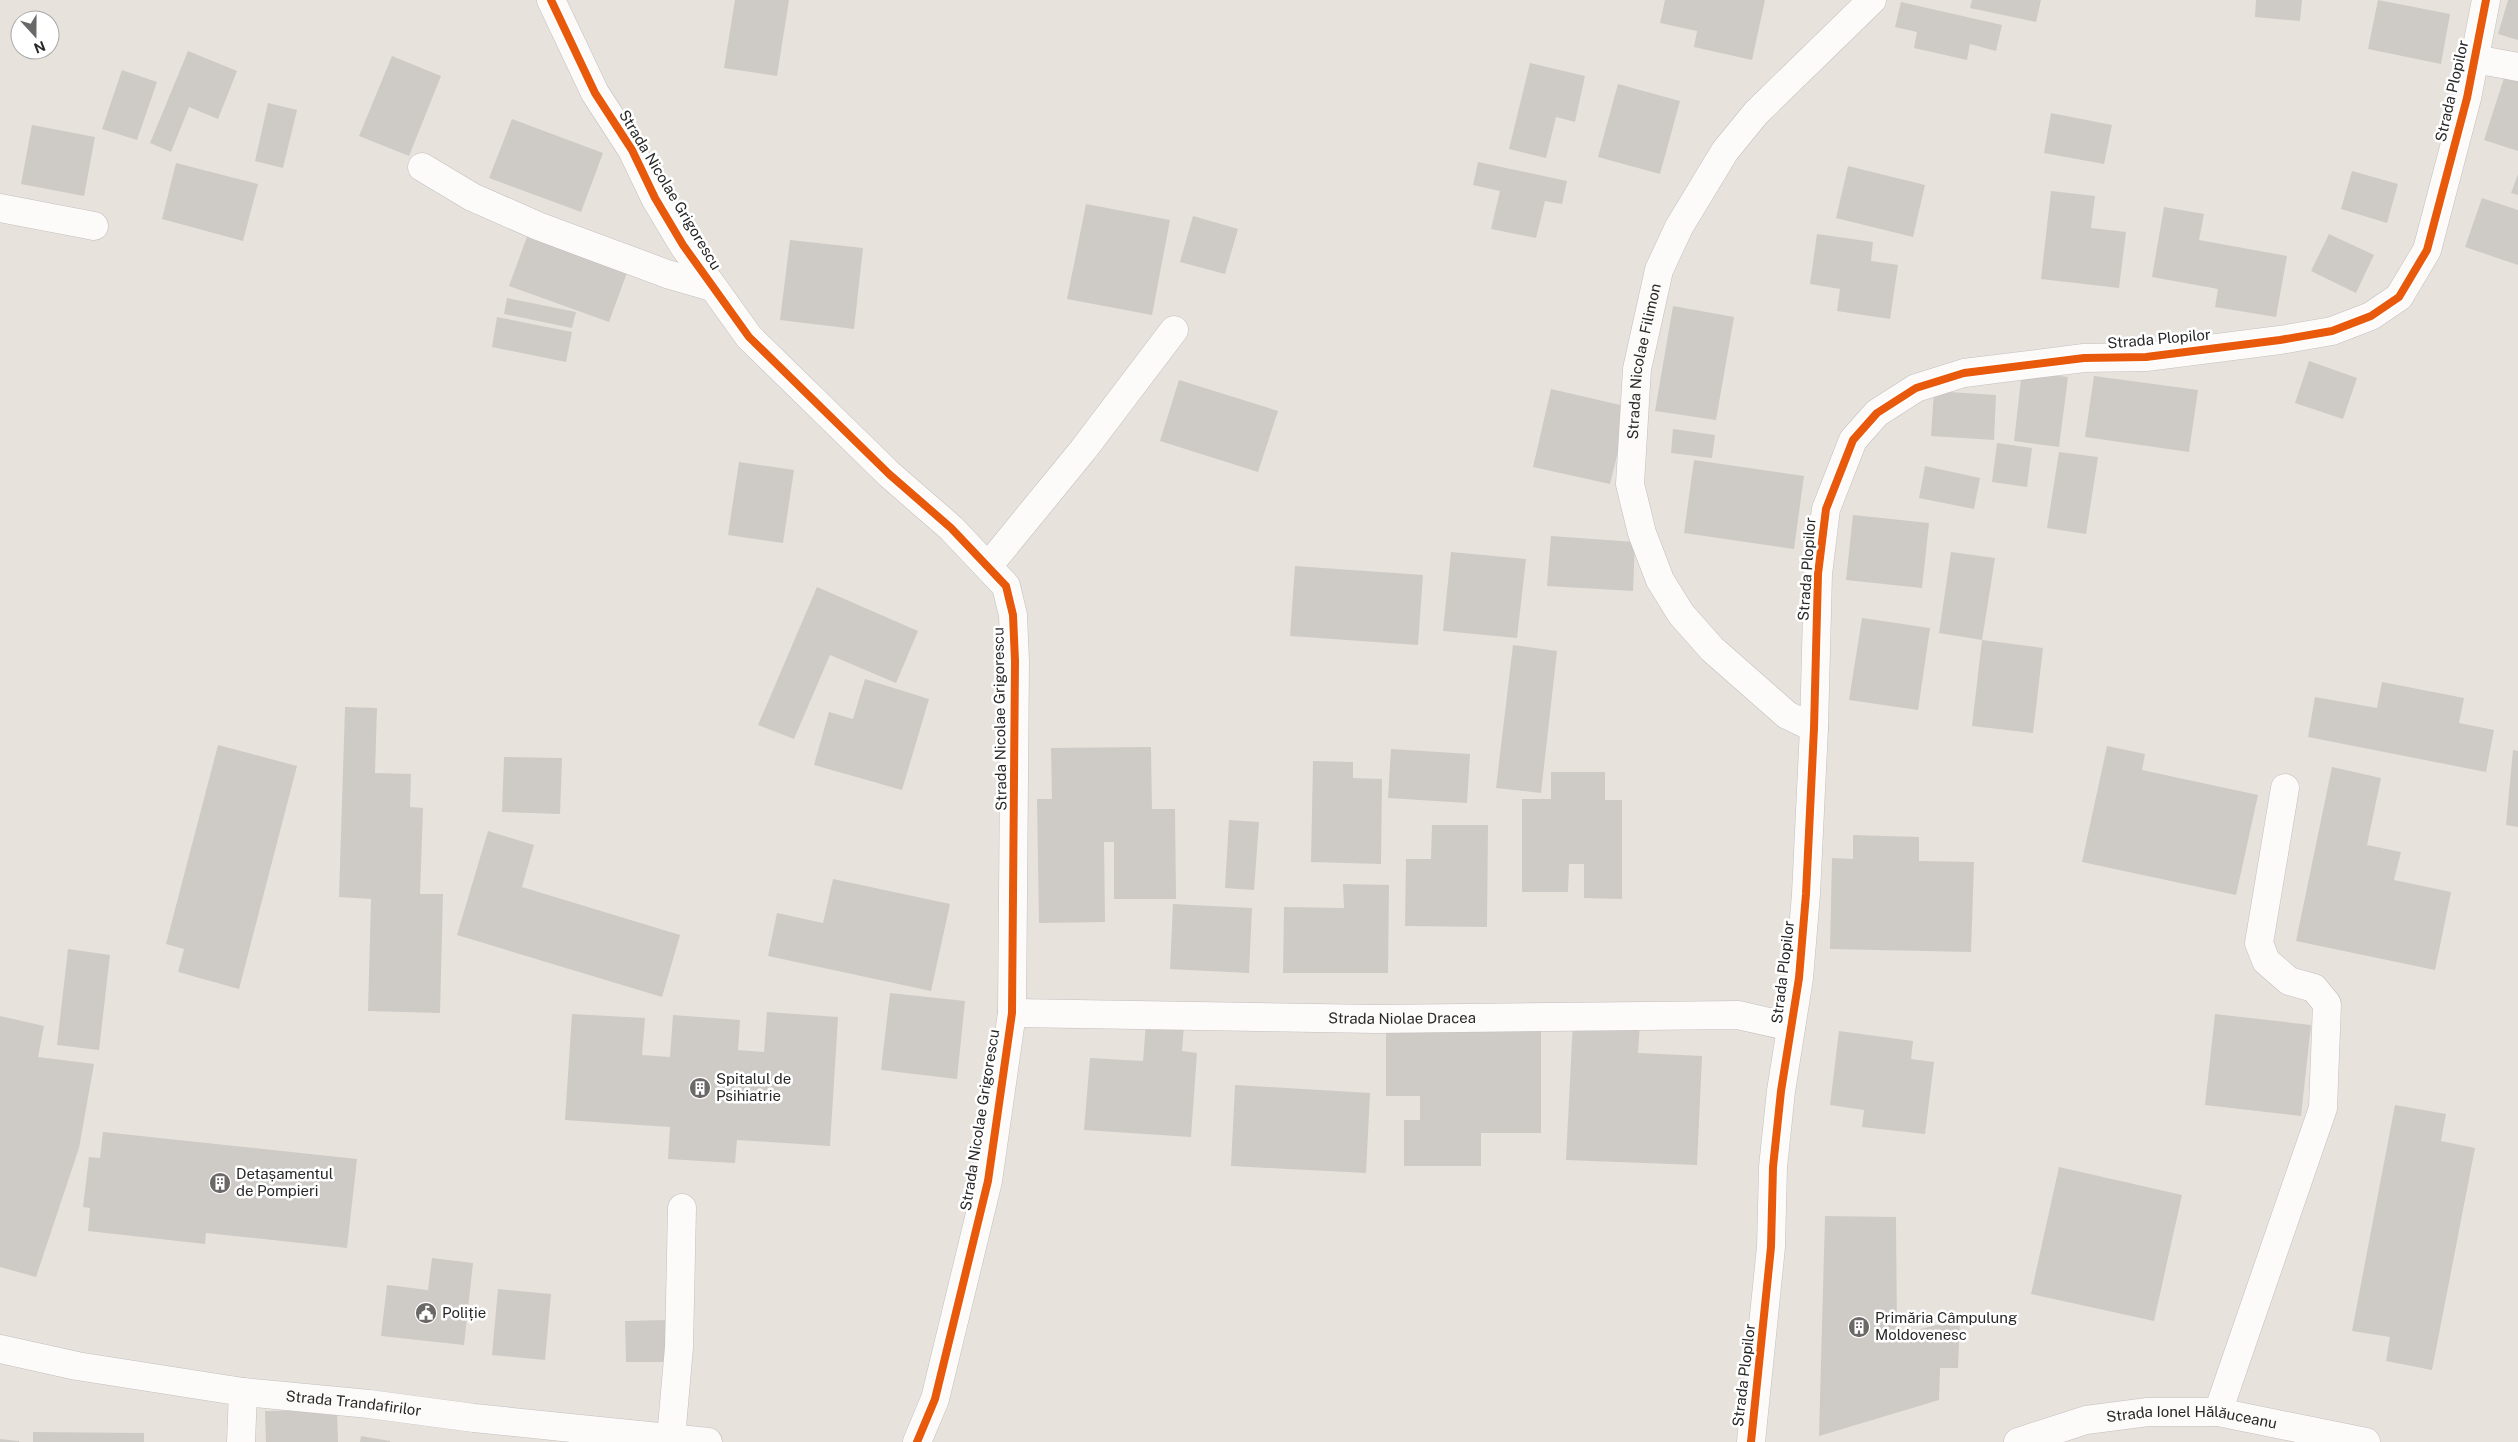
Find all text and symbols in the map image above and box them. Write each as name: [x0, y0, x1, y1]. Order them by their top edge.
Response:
north arrow: [10, 10, 60, 60]
text: N: [32, 38, 48, 57]
street label: Strada Plopilor: [2432, 38, 2472, 143]
street label: Strada Nicolae Grigorescu: [616, 107, 725, 273]
street label: Strada Nicolae Filimon: [1624, 282, 1664, 440]
street label: Strada Plopilor: [2106, 325, 2212, 351]
street label: Strada Plopilor: [1794, 516, 1819, 621]
street label: Strada Nicolae Grigorescu: [989, 627, 1010, 811]
street label: Strada Plopilor: [1768, 919, 1797, 1025]
street label: Strada Niolae Dracea: [1328, 1009, 1476, 1027]
street label: Strada Nicolae Grigorescu: [957, 1028, 1002, 1212]
place label: Spitalul de Psihiatrie: [716, 1070, 791, 1104]
building icon: Spitalul de Psihiatrie: [688, 1076, 712, 1100]
place label: Detașamentul de Pompieri: [236, 1165, 333, 1199]
building icon: Detașamentul de Pompieri: [208, 1171, 232, 1195]
public building icon: Poliție: [414, 1301, 438, 1325]
place label: Poliție: [442, 1304, 486, 1321]
place label: Primăria Câmpulung Moldovenesc: [1875, 1309, 2017, 1343]
building icon: Primăria Câmpulung Moldovenesc: [1847, 1315, 1871, 1339]
street label: Strada Plopilor: [1729, 1322, 1758, 1428]
street label: Strada Trandafirilor: [285, 1387, 423, 1419]
street label: Strada Ionel Hălăuceanu: [2105, 1403, 2279, 1432]

